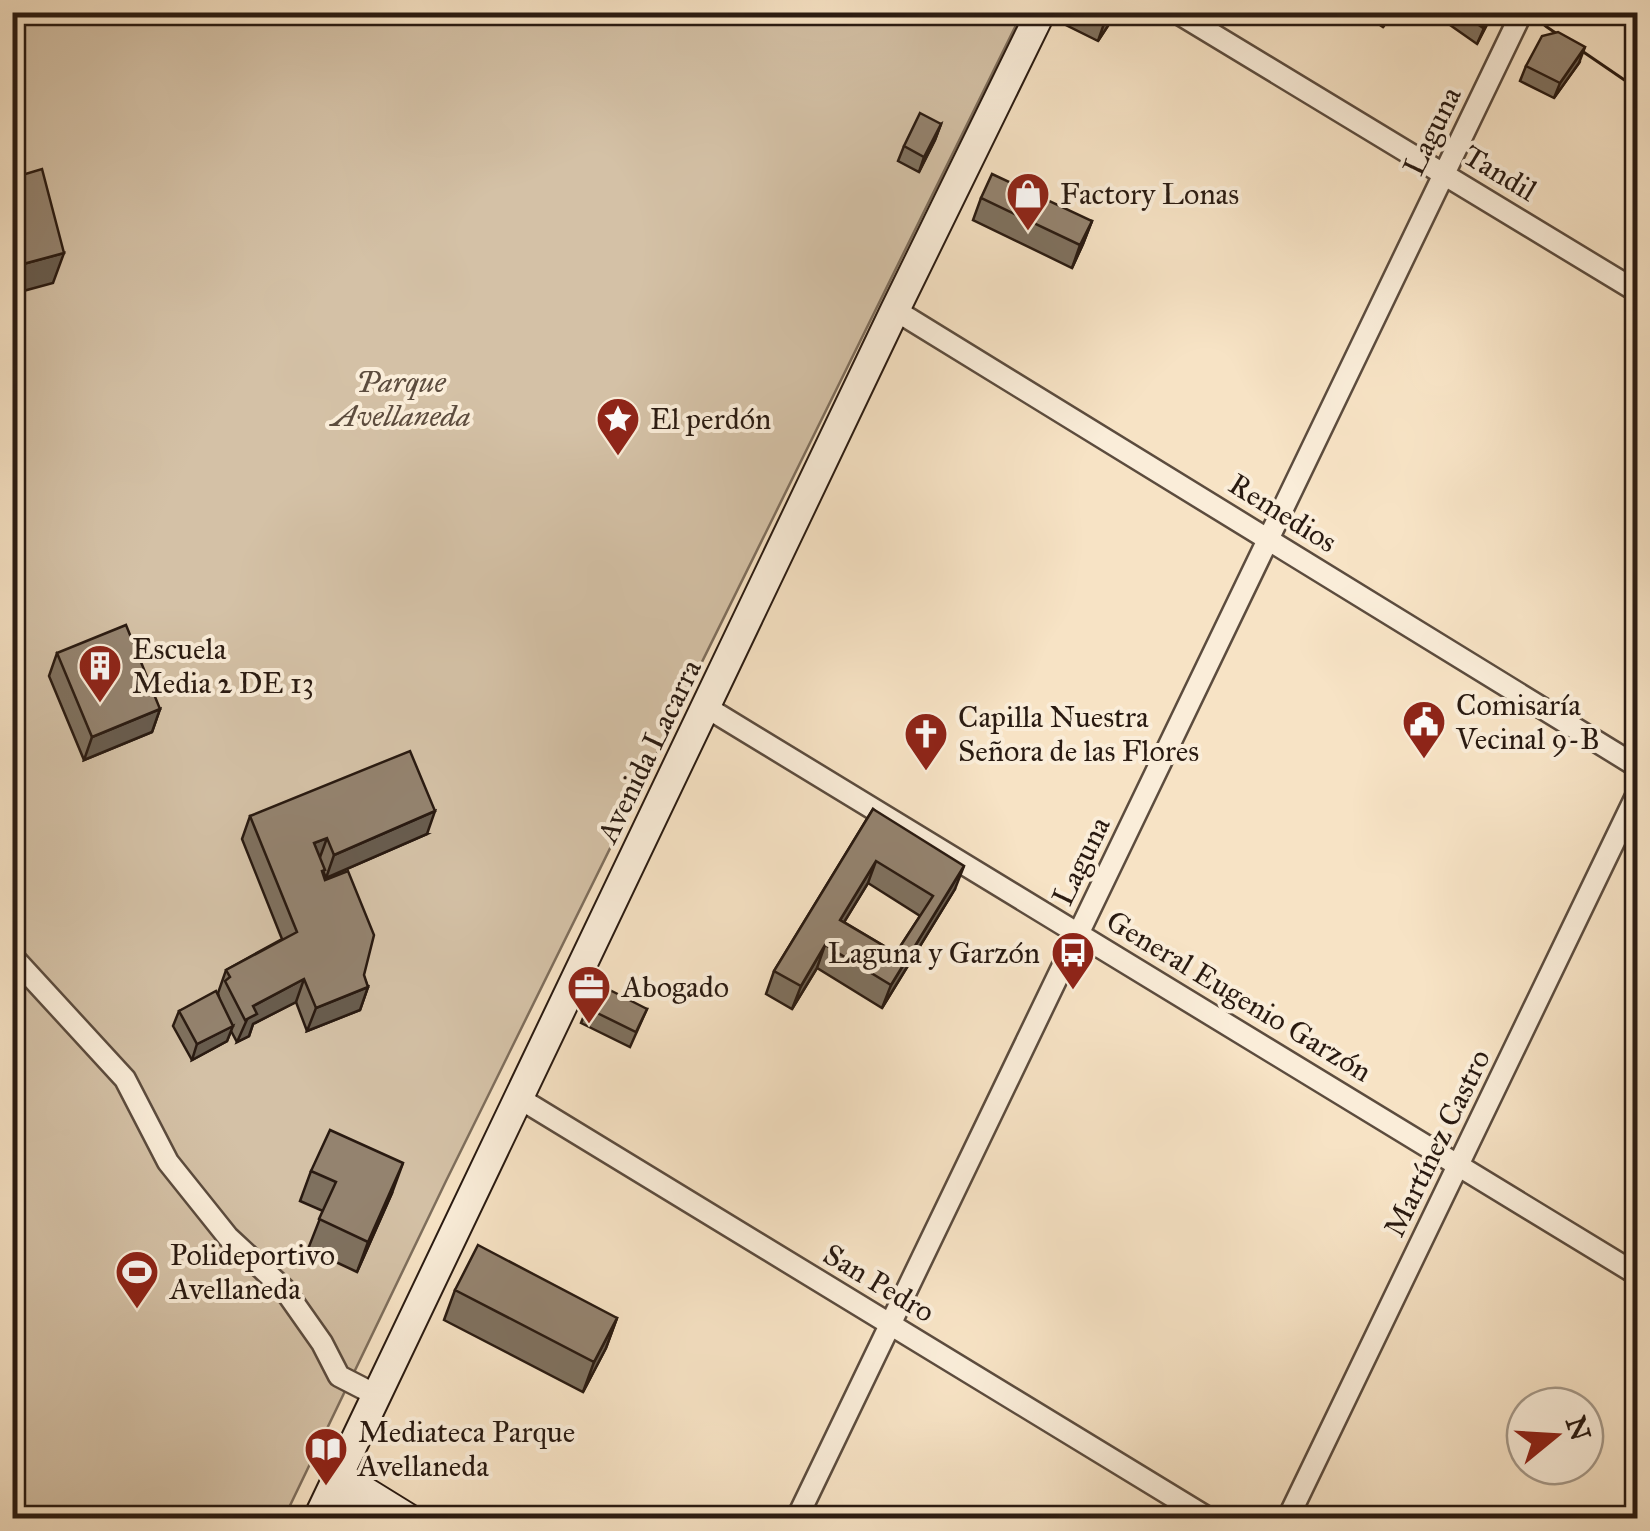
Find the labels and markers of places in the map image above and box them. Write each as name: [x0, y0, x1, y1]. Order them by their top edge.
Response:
shop icon: Factory Lonas: [1005, 171, 1051, 232]
place label: Factory Lonas: [1060, 176, 1239, 212]
place icon: El perdón: [595, 396, 641, 457]
place label: El perdón: [650, 401, 771, 437]
place label: Escuela Media 2 DE 13: [132, 631, 314, 701]
building icon: Escuela Media 2 DE 13: [77, 643, 123, 704]
place label: Comisaría Vecinal 9-B: [1455, 687, 1600, 758]
place label: Capilla Nuestra Señora de las Flores: [958, 699, 1199, 769]
public building icon: Comisaría Vecinal 9-B: [1401, 699, 1447, 760]
church icon: Capilla Nuestra Señora de las Flores: [903, 711, 949, 772]
bus stop icon: Laguna y Garzón: [1050, 930, 1096, 991]
place label: Laguna y Garzón: [828, 935, 1040, 971]
office icon: Abogado: [566, 964, 612, 1025]
place label: Abogado: [620, 969, 729, 1005]
place label: Polideportivo Avellaneda: [168, 1237, 335, 1307]
sports icon: Polideportivo Avellaneda: [114, 1249, 160, 1310]
place label: Mediateca Parque Avellaneda: [356, 1414, 575, 1484]
library icon: Mediateca Parque Avellaneda: [303, 1426, 349, 1487]

